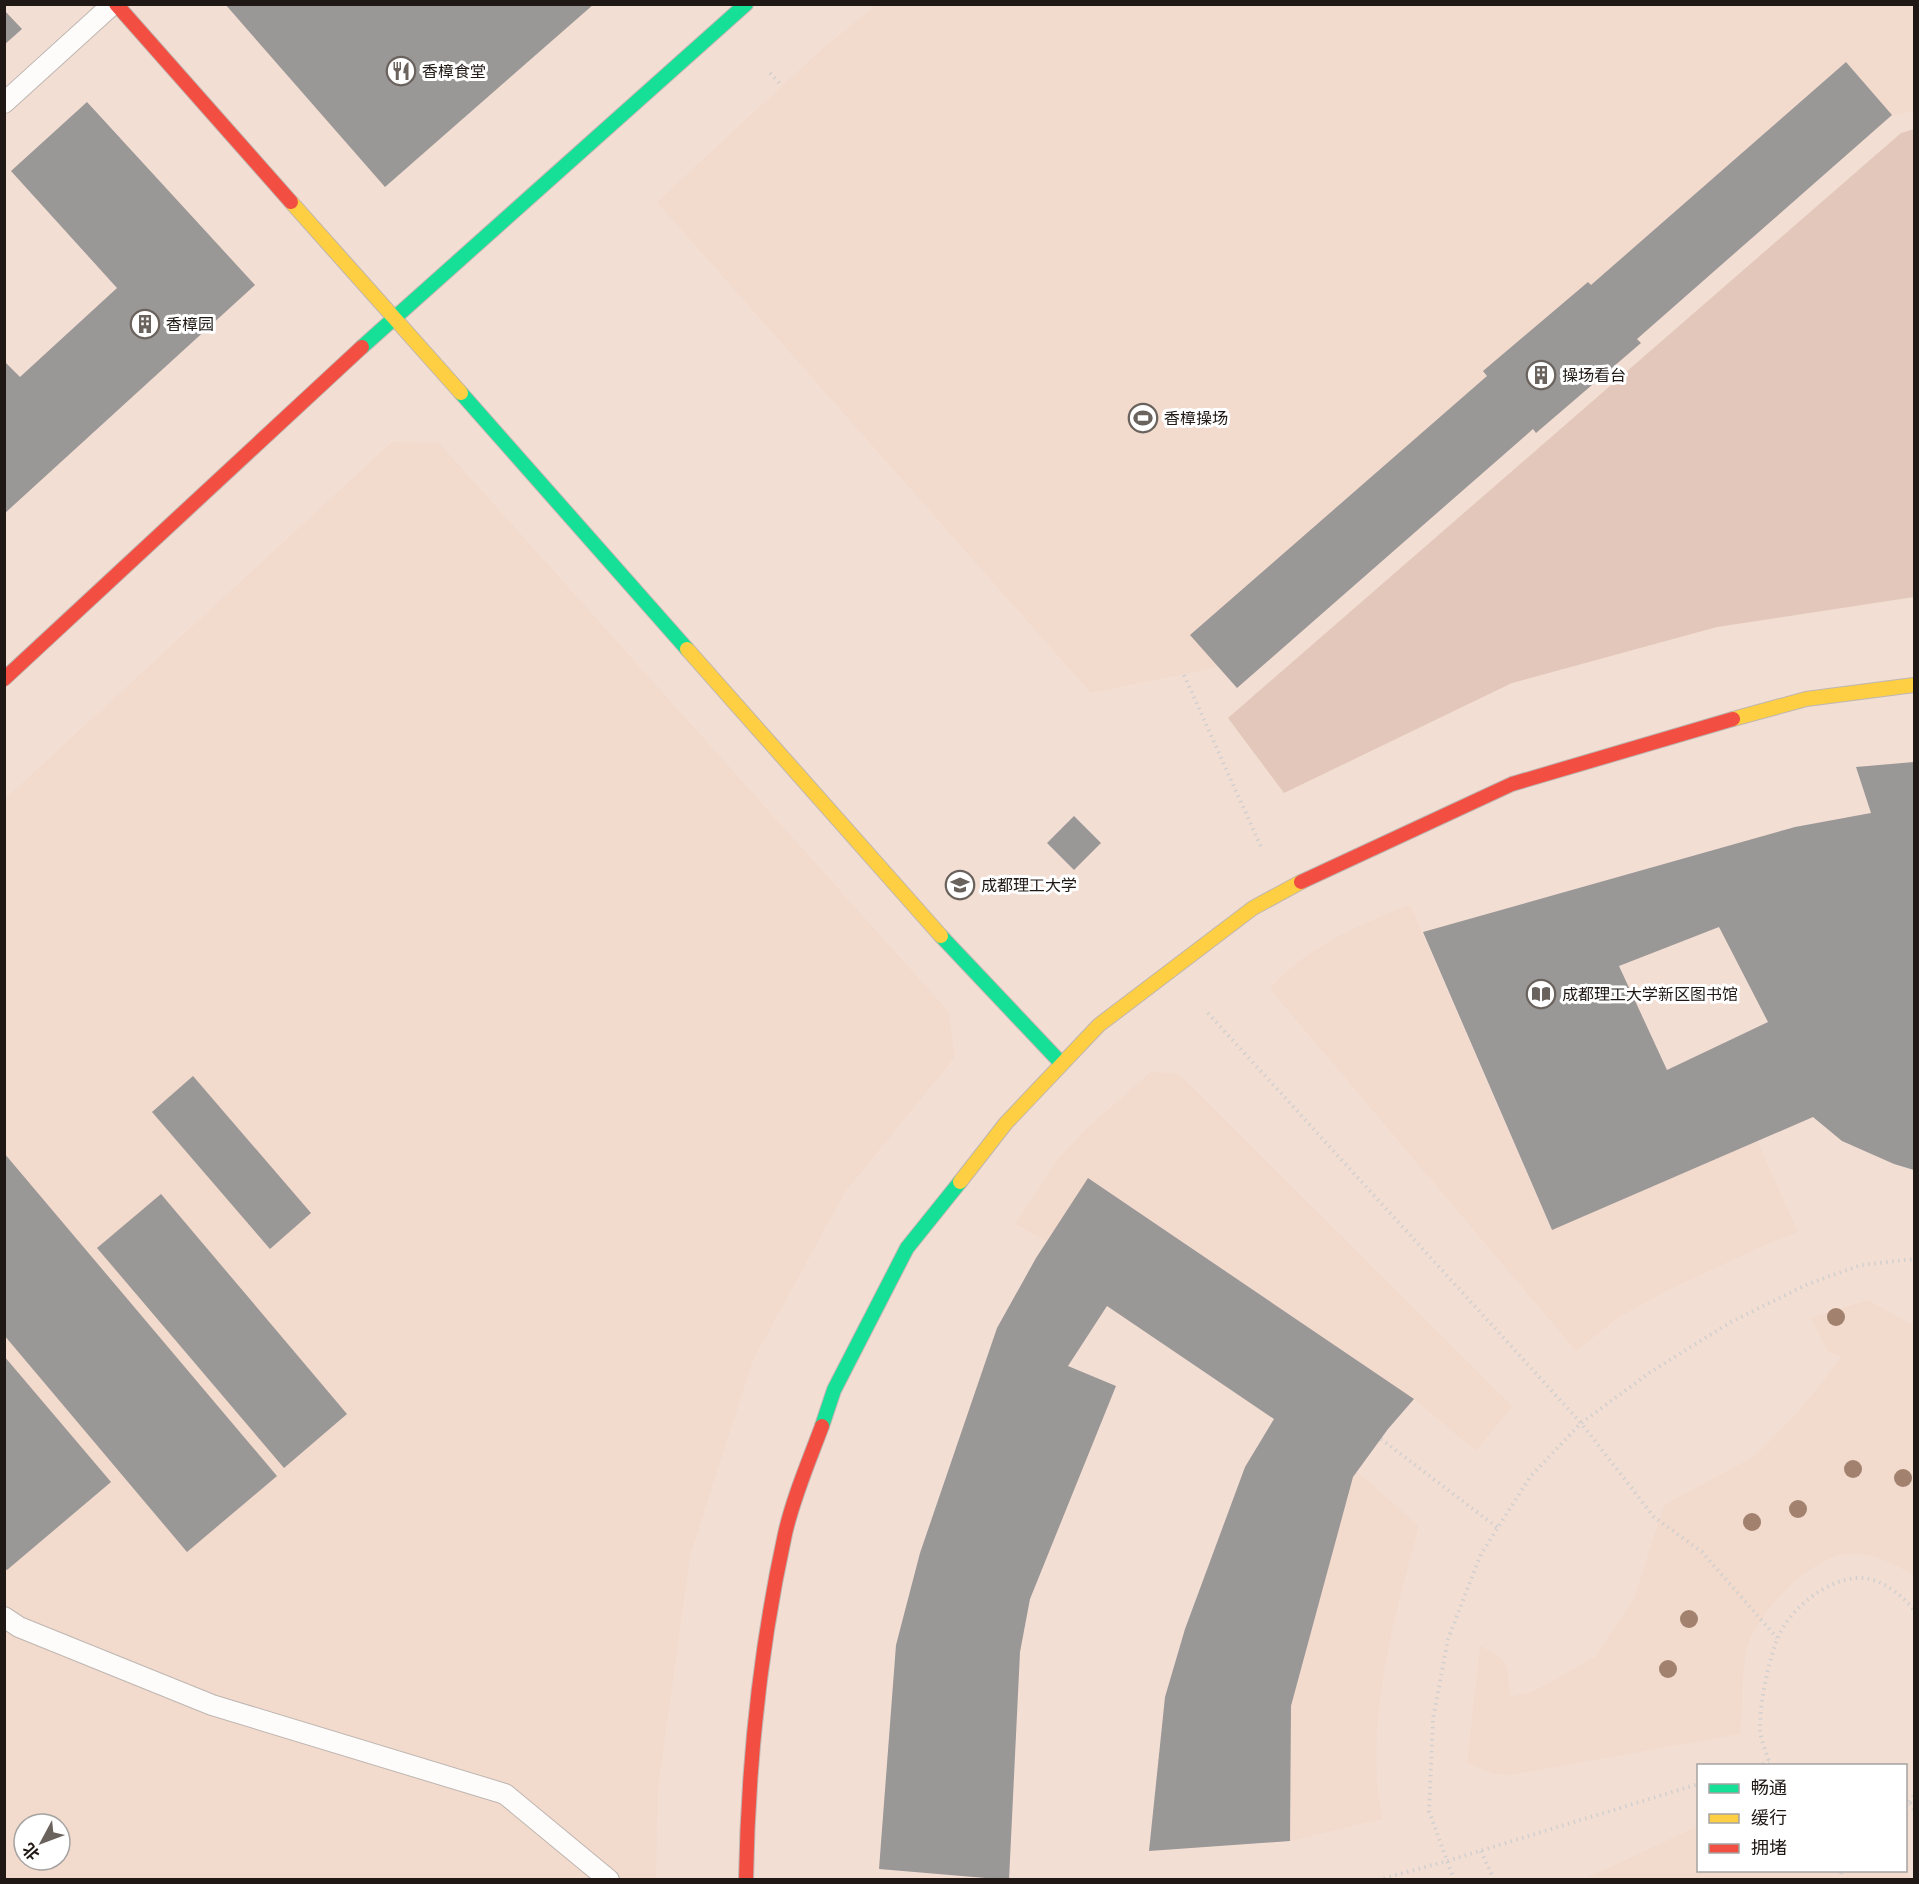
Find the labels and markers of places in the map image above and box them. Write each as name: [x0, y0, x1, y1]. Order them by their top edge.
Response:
restaurant icon: 香樟食堂: [385, 55, 417, 87]
place label: 香樟食堂: [422, 60, 486, 83]
building icon: 香樟园: [129, 308, 161, 340]
place label: 香樟园: [166, 313, 214, 336]
building icon: 操场看台: [1525, 359, 1557, 391]
place label: 操场看台: [1562, 364, 1626, 387]
sports icon: 香樟操场: [1127, 402, 1159, 434]
place label: 香樟操场: [1164, 407, 1228, 430]
school or university icon: 成都理工大学: [944, 869, 976, 901]
place label: 成都理工大学: [981, 874, 1077, 897]
library icon: 成都理工大学新区图书馆: [1525, 978, 1557, 1010]
place label: 成都理工大学新区图书馆: [1562, 983, 1738, 1006]

